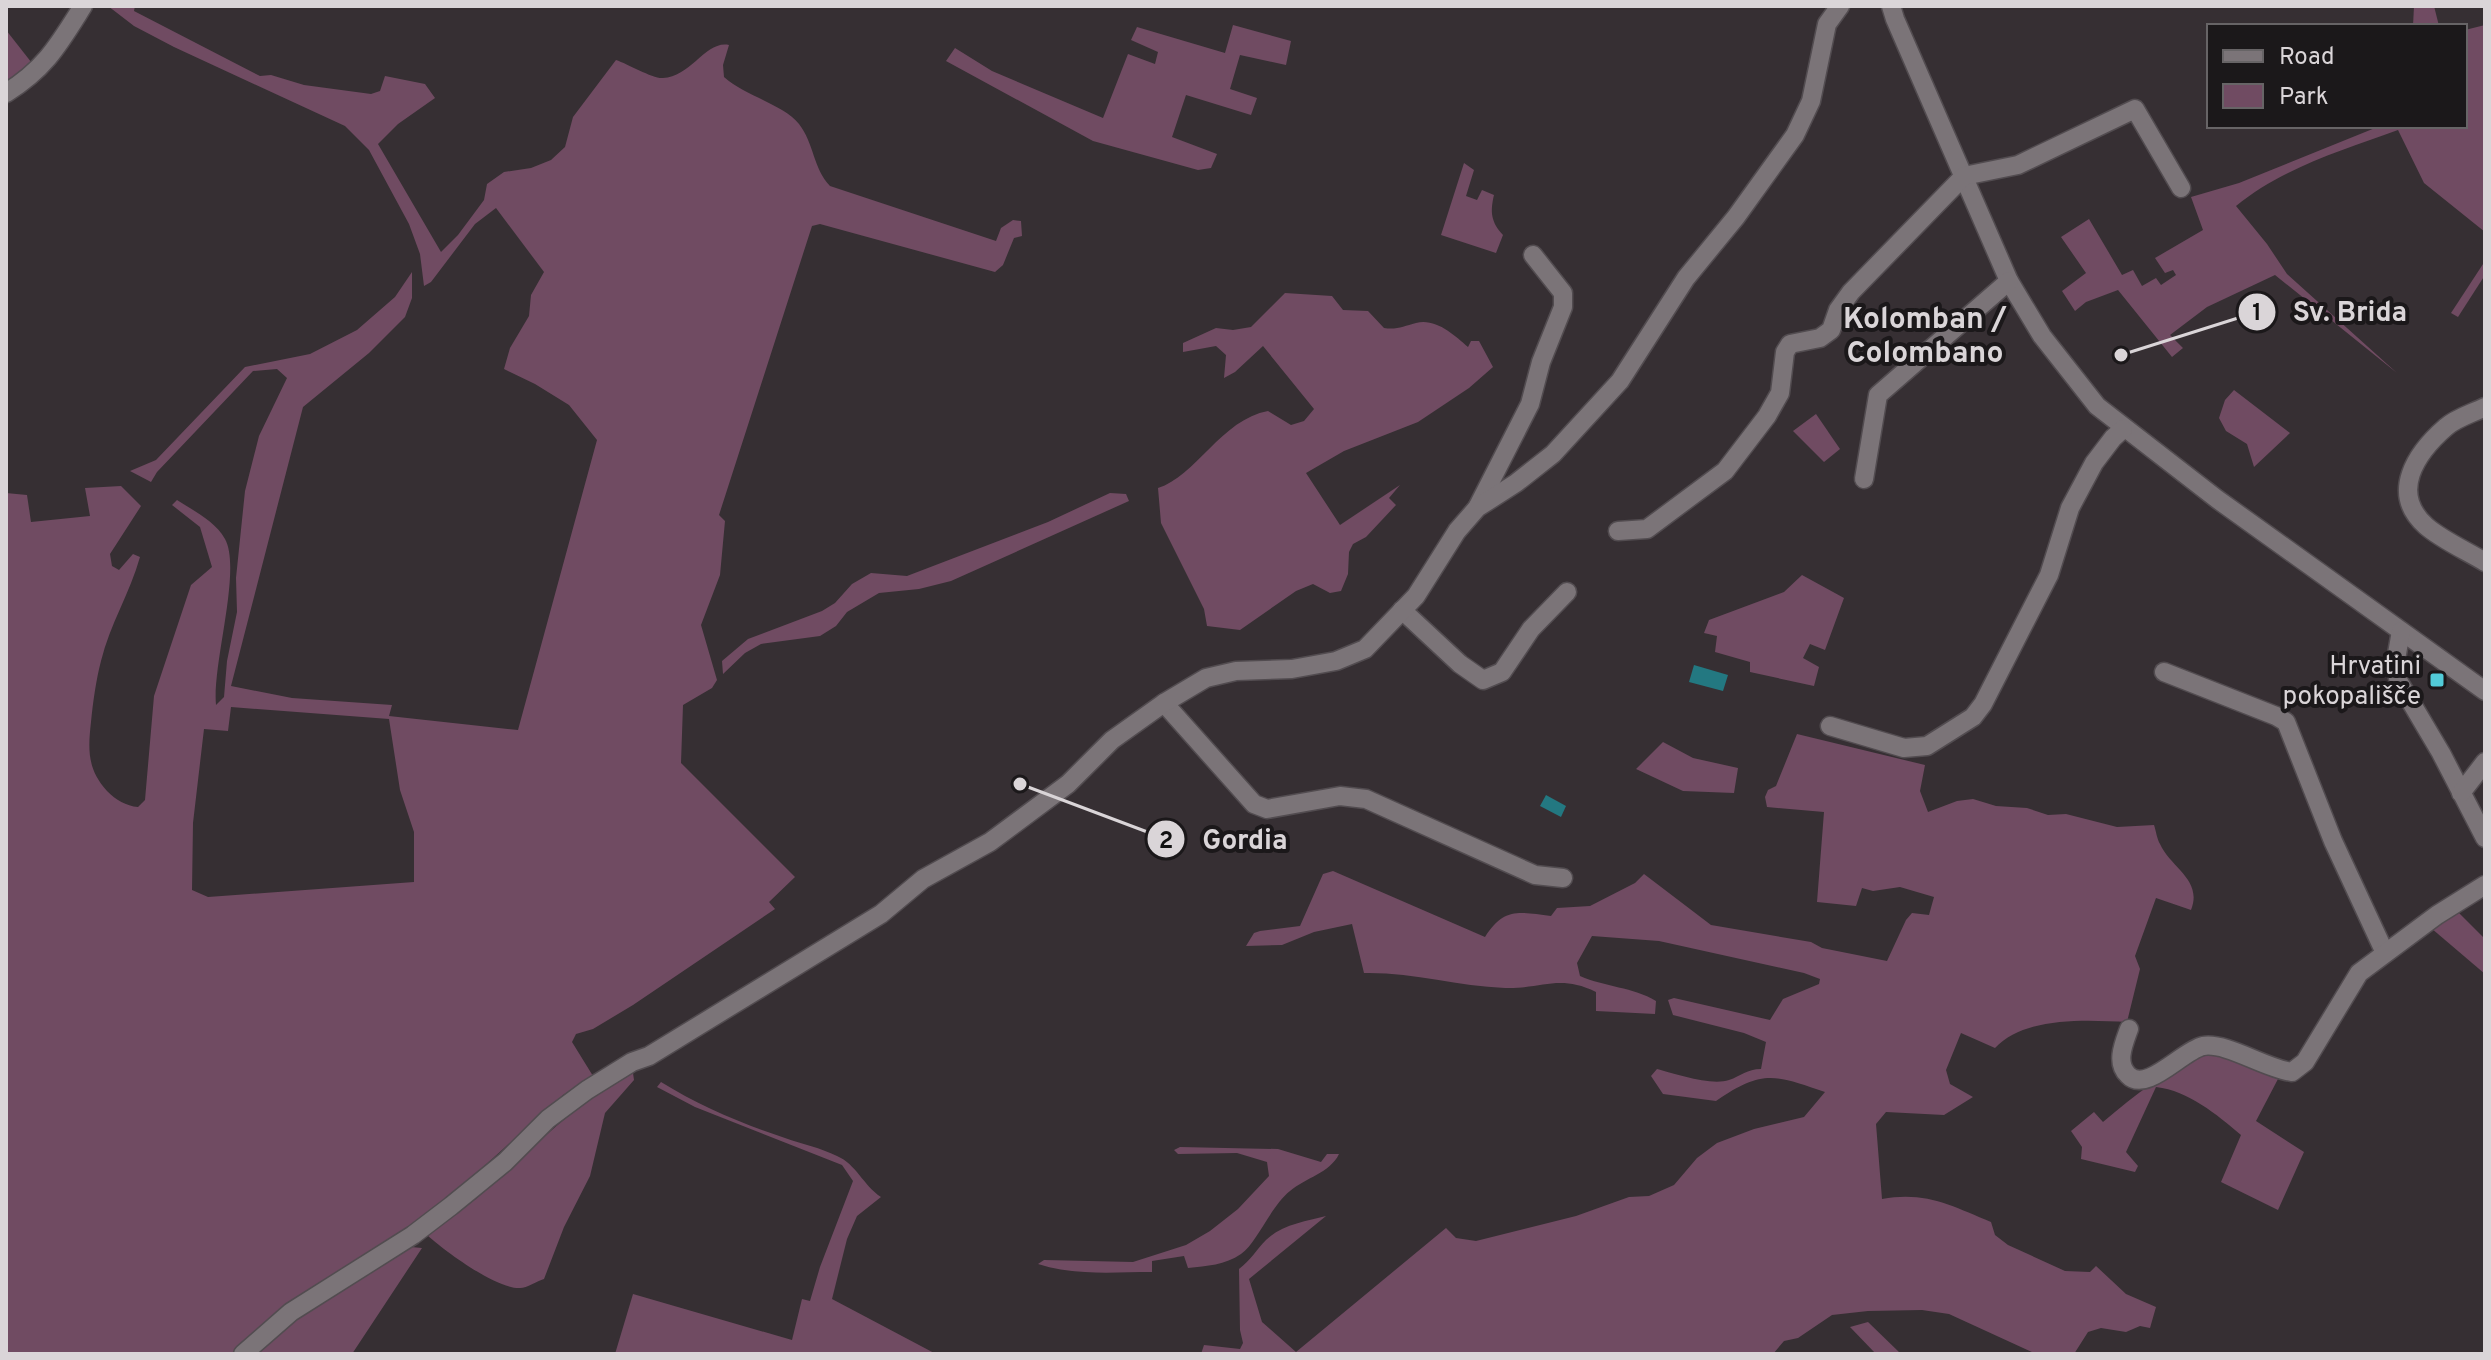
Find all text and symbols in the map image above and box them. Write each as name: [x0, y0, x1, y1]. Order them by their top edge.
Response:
legend: [2207, 24, 2467, 128]
text: Road: [2279, 43, 2335, 73]
text: Park: [2279, 83, 2329, 113]
callout: Sv. Brida: [2237, 286, 2424, 338]
text: Sv. Brida: [2293, 296, 2407, 332]
text: 1: [2252, 299, 2262, 329]
district label: Kolomban / Colombano: [1843, 302, 2007, 373]
place label: Hrvatini pokopališče: [2283, 651, 2421, 714]
marker: Hrvatini pokopališče: [2428, 671, 2446, 689]
callout: Gordia: [1146, 813, 1304, 865]
text: Gordia: [1202, 824, 1288, 860]
text: 2: [1159, 827, 1173, 857]

